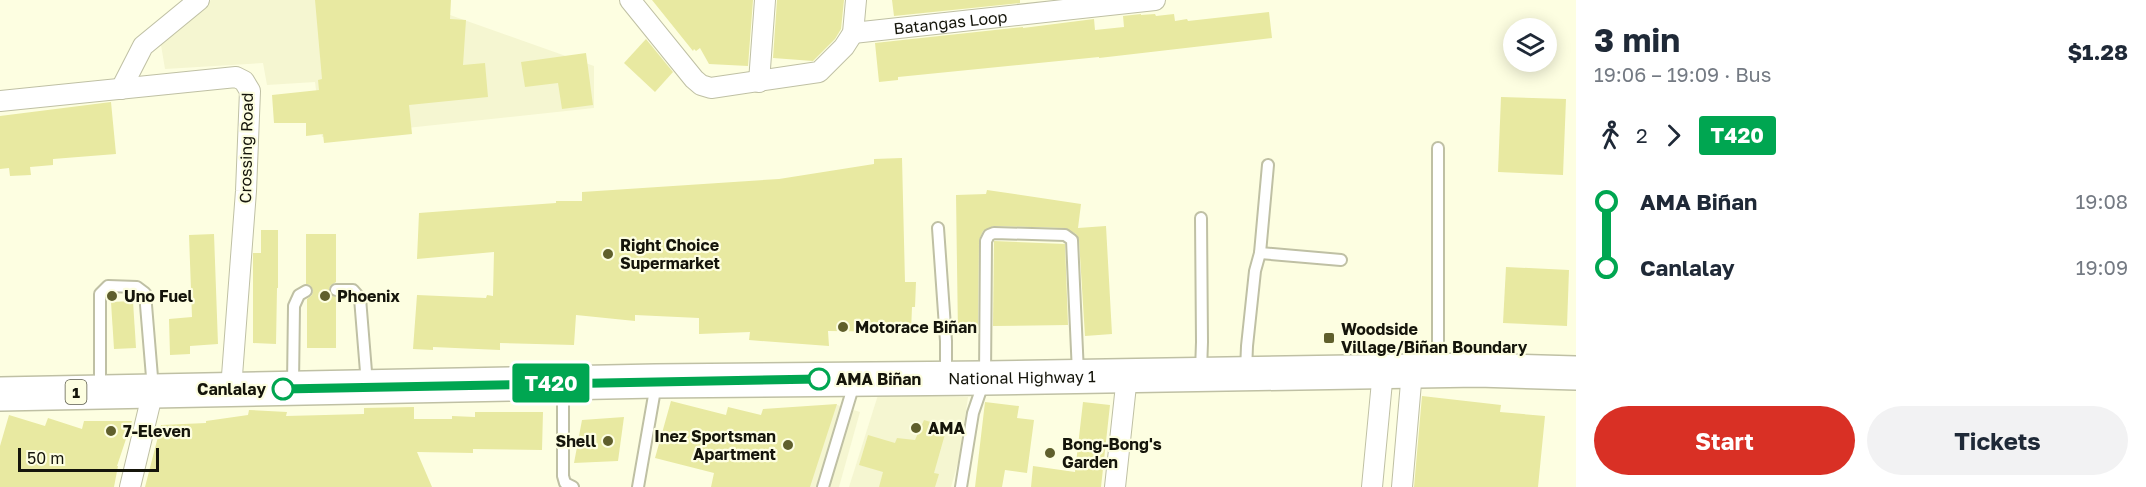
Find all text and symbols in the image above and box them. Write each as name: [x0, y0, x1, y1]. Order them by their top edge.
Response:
street label: Batangas Loop: [893, 6, 1008, 39]
map controls: [1503, 18, 1557, 72]
button: layers: [1503, 18, 1557, 72]
text: 3 min: [1594, 20, 1680, 59]
text: $1.28: [2067, 38, 2128, 65]
text: 19:06 – 19:09 · Bus: [1594, 62, 1771, 86]
street label: Crossing Road: [235, 92, 257, 204]
icon: walk: [1594, 119, 1627, 152]
icon: forward: [1657, 119, 1690, 152]
text: T420: [1711, 122, 1764, 148]
text: 2: [1636, 123, 1648, 147]
text: AMA Biñan: [1640, 188, 1757, 215]
text: 19:08: [2076, 189, 2128, 213]
place label: Right Choice Supermarket: [620, 235, 720, 273]
marker: Right Choice Supermarket: [601, 247, 615, 261]
text: Canlalay: [1640, 254, 1735, 281]
text: 19:09: [2076, 255, 2128, 279]
place label: Uno Fuel: [124, 286, 193, 306]
place label: Phoenix: [337, 286, 401, 306]
marker: Uno Fuel: [105, 289, 119, 303]
marker: Phoenix: [318, 289, 332, 303]
place label: Motorace Biñan: [855, 317, 977, 337]
place label: Woodside Village/Biñan Boundary: [1341, 319, 1528, 357]
marker: Motorace Biñan: [836, 320, 850, 334]
marker: Woodside Village/Biñan Boundary: [1322, 331, 1336, 345]
line badge: T420: [509, 364, 593, 403]
street label: National Highway 1: [948, 366, 1096, 388]
marker: AMA Biñan: [808, 368, 830, 390]
place label: AMA Biñan: [836, 369, 921, 389]
text: T420: [524, 370, 578, 396]
marker: Canlalay: [272, 378, 294, 400]
place label: Canlalay: [197, 379, 266, 399]
road number: 1: [66, 380, 86, 404]
button: Start: [1594, 406, 1855, 475]
button: Tickets: [1867, 406, 2128, 475]
place label: AMA: [928, 418, 966, 438]
place label: 7-Eleven: [123, 421, 191, 441]
marker: AMA: [909, 421, 923, 435]
marker: 7-Eleven: [104, 424, 118, 438]
place label: Inez Sportsman Apartment: [654, 426, 776, 464]
place label: Shell: [555, 431, 597, 451]
marker: Shell: [601, 434, 615, 448]
place label: Bong-Bong's Garden: [1062, 434, 1162, 472]
marker: Inez Sportsman Apartment: [781, 438, 795, 452]
scale bar: [18, 445, 159, 472]
marker: Bong-Bong's Garden: [1043, 446, 1057, 460]
text: 50 m: [27, 448, 64, 468]

